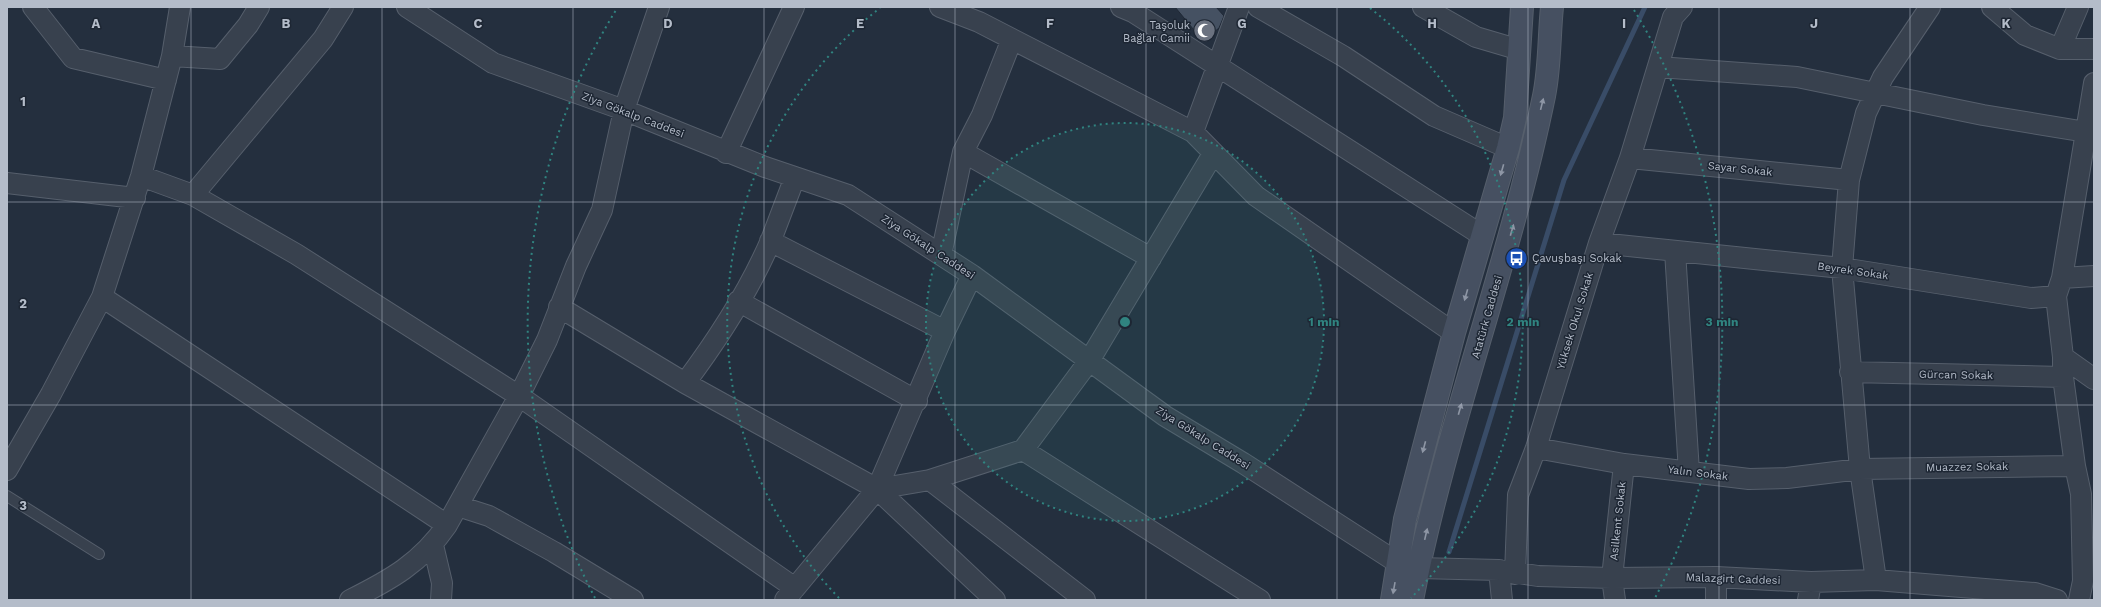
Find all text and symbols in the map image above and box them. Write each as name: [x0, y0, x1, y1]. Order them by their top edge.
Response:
text: A: [92, 16, 101, 31]
text: B: [282, 16, 291, 31]
text: C: [474, 16, 483, 31]
text: D: [663, 16, 673, 31]
text: E: [856, 16, 864, 31]
text: F: [1046, 16, 1054, 31]
text: G: [1237, 16, 1247, 31]
text: H: [1427, 16, 1437, 31]
text: I: [1622, 16, 1626, 31]
text: J: [1810, 16, 1818, 31]
text: K: [2001, 16, 2011, 31]
mosque icon: Taşoluk Bağlar Camii: [1192, 18, 1218, 44]
place label: Taşoluk Bağlar Camii: [1123, 19, 1190, 45]
street label: Ziya Gökalp Caddesi: [580, 89, 686, 141]
text: 1: [20, 94, 26, 109]
one-way arrow: [1539, 98, 1545, 110]
street label: Sayar Sokak: [1707, 159, 1773, 179]
one-way arrow: [1499, 164, 1505, 176]
street label: Ziya Gökalp Caddesi: [879, 212, 977, 282]
one-way arrow: [1509, 224, 1515, 236]
bus stop icon: Çavuşbaşı Sokak: [1503, 245, 1529, 271]
place label: Çavuşbaşı Sokak: [1532, 252, 1622, 265]
street label: Beyrek Sokak: [1817, 260, 1889, 282]
street label: Yüksek Okul Sokak: [1554, 271, 1596, 371]
street label: Atatürk Caddesi: [1469, 274, 1505, 360]
one-way arrow: [1463, 289, 1469, 301]
text: 2: [19, 296, 27, 311]
centre of rings: [1118, 315, 1132, 329]
text: 1 min: [1309, 315, 1339, 329]
text: 2 min: [1507, 315, 1539, 329]
text: 3 min: [1706, 315, 1738, 329]
street label: Gürcan Sokak: [1919, 368, 1993, 382]
one-way arrow: [1457, 403, 1463, 415]
street label: Ziya Gökalp Caddesi: [1153, 404, 1253, 472]
one-way arrow: [1421, 442, 1427, 454]
street label: Muazzez Sokak: [1926, 460, 2008, 474]
street label: Yalın Sokak: [1667, 463, 1729, 483]
street label: Asilkent Sokak: [1607, 481, 1629, 561]
text: 3: [19, 498, 27, 513]
one-way arrow: [1423, 528, 1429, 541]
street label: Malazgirt Caddesi: [1685, 571, 1781, 587]
one-way arrow: [1390, 582, 1396, 594]

